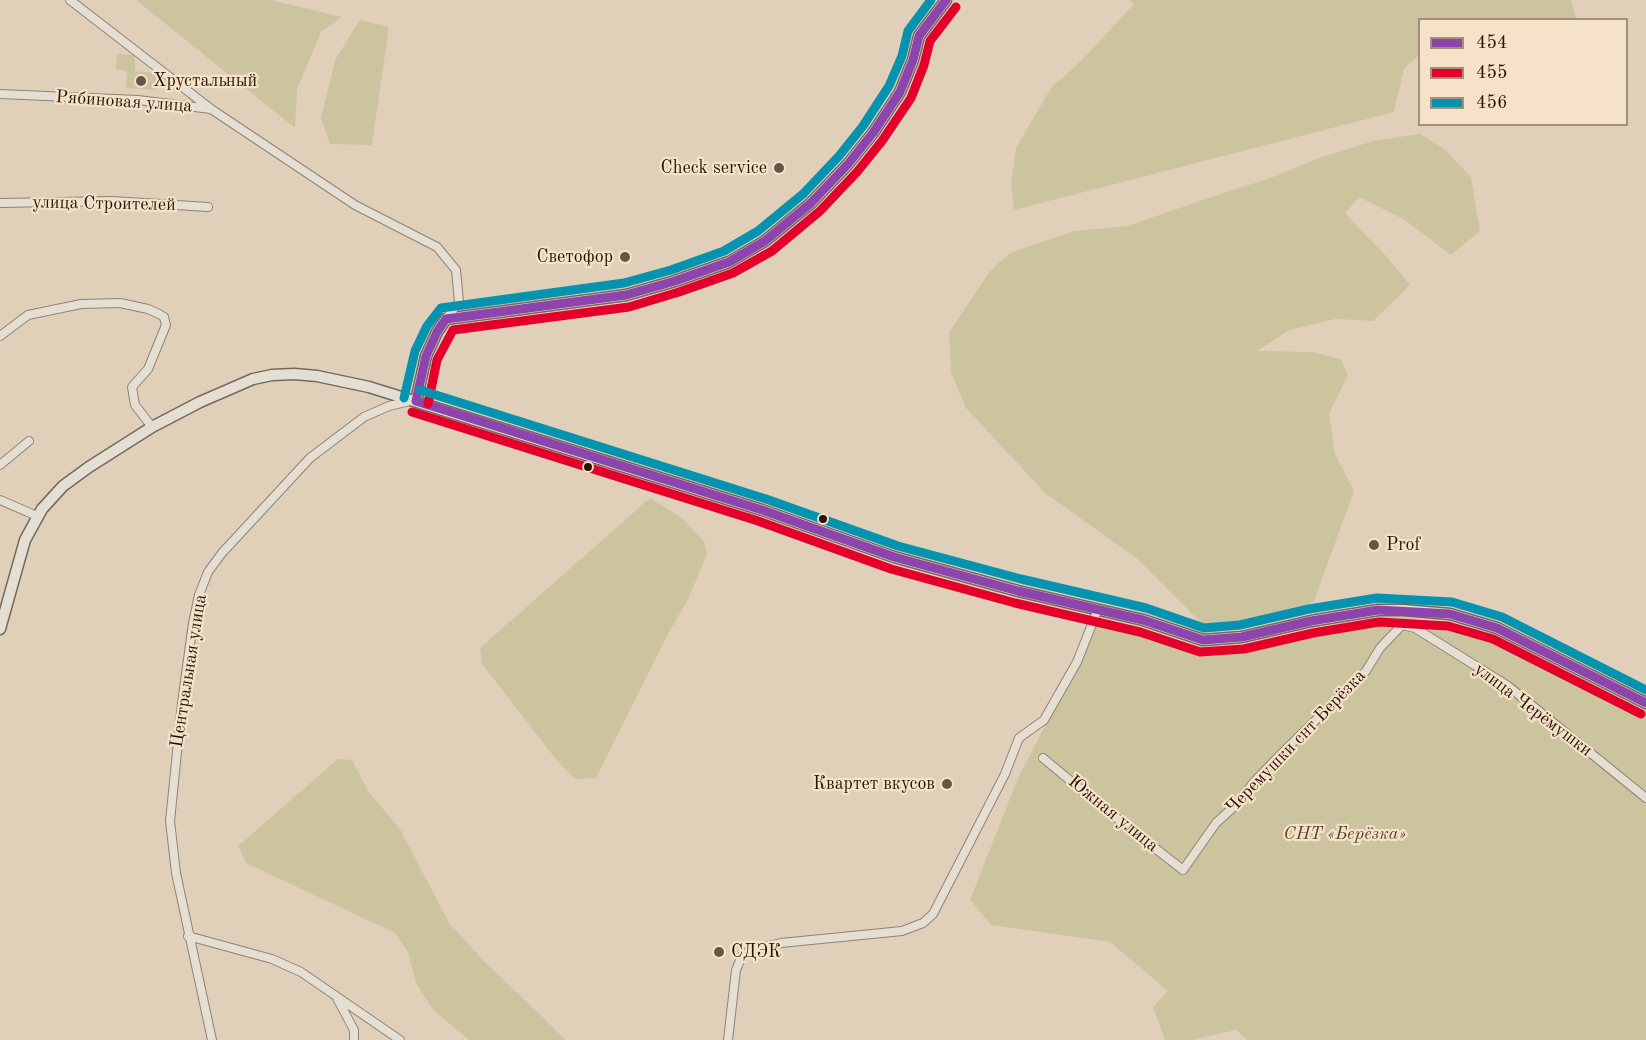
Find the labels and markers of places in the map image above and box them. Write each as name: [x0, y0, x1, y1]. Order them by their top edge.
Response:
place label: Хрустальный: [153, 70, 257, 92]
marker: Хрустальный: [134, 74, 148, 88]
place label: Check service: [661, 157, 767, 179]
marker: Check service: [772, 161, 786, 175]
place label: Светофор: [536, 246, 613, 268]
marker: Светофор: [618, 250, 632, 264]
unlabelled marker: [582, 461, 594, 473]
unlabelled marker: [817, 513, 829, 525]
place label: Prof: [1386, 534, 1420, 556]
marker: Prof: [1367, 538, 1381, 552]
place label: Квартет вкусов: [813, 773, 935, 795]
marker: Квартет вкусов: [940, 777, 954, 791]
place label: СДЭК: [731, 941, 781, 963]
marker: СДЭК: [712, 945, 726, 959]

